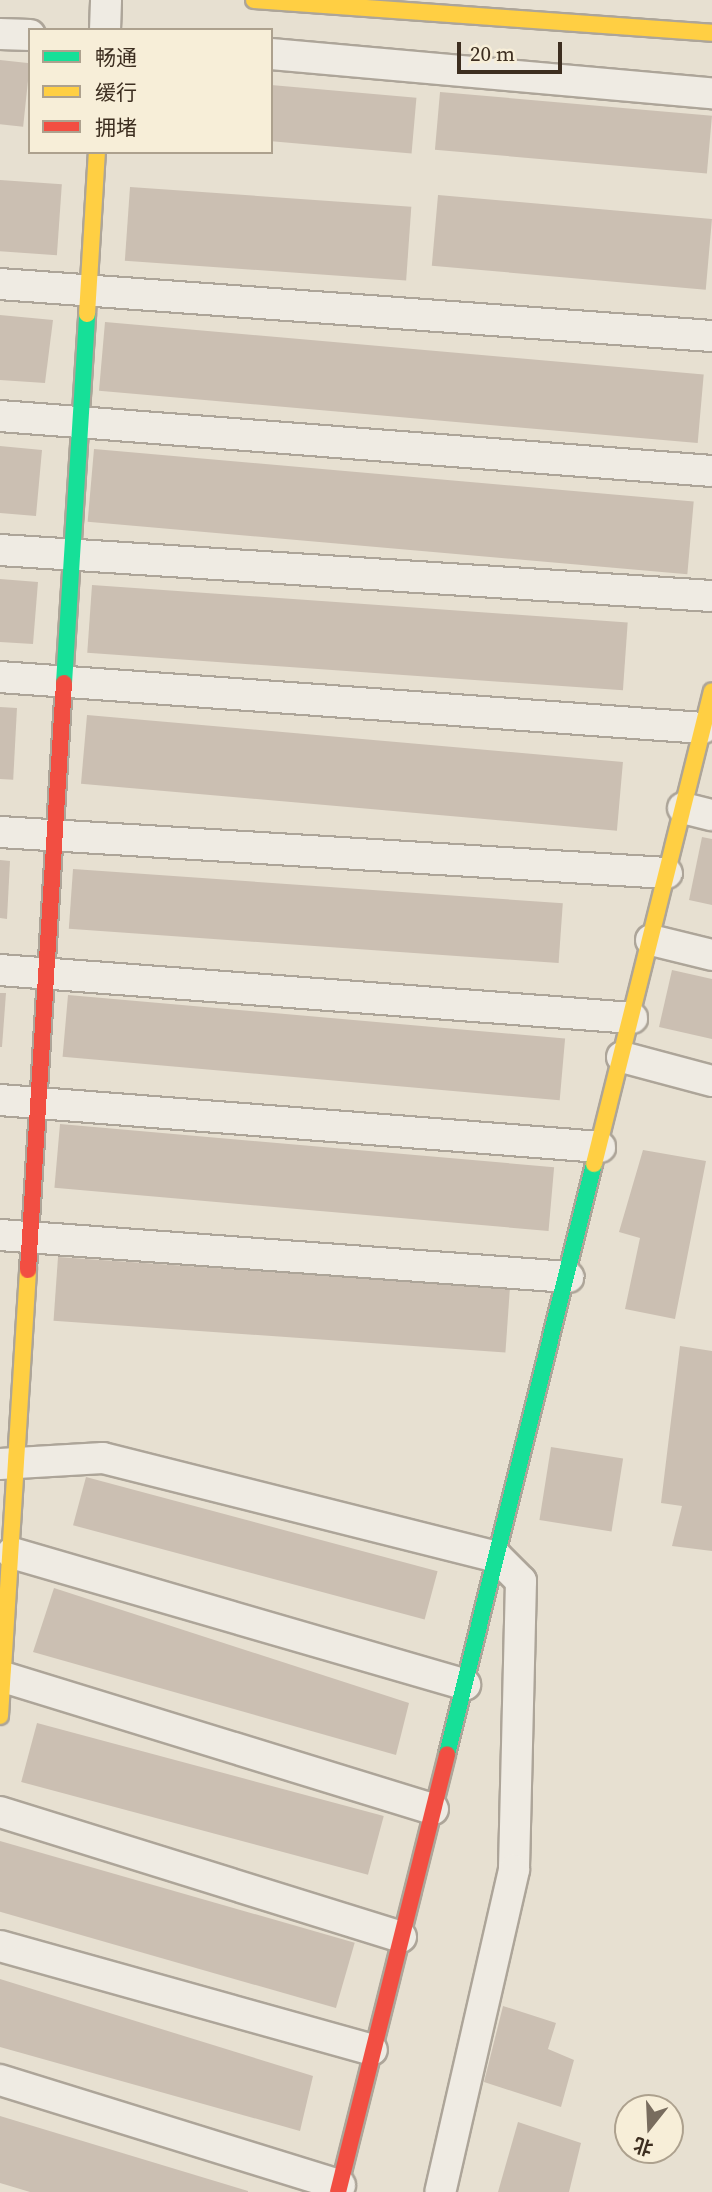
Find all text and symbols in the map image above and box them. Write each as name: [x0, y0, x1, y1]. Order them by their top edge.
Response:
legend: [28, 28, 273, 154]
scale bar: [460, 28, 565, 72]
text: 20 m: [470, 39, 515, 68]
text: 畅通: [95, 43, 137, 72]
text: 缓行: [95, 78, 137, 107]
text: 拥堵: [95, 113, 137, 142]
north arrow: [614, 2094, 684, 2164]
text: 北: [630, 2132, 656, 2162]

